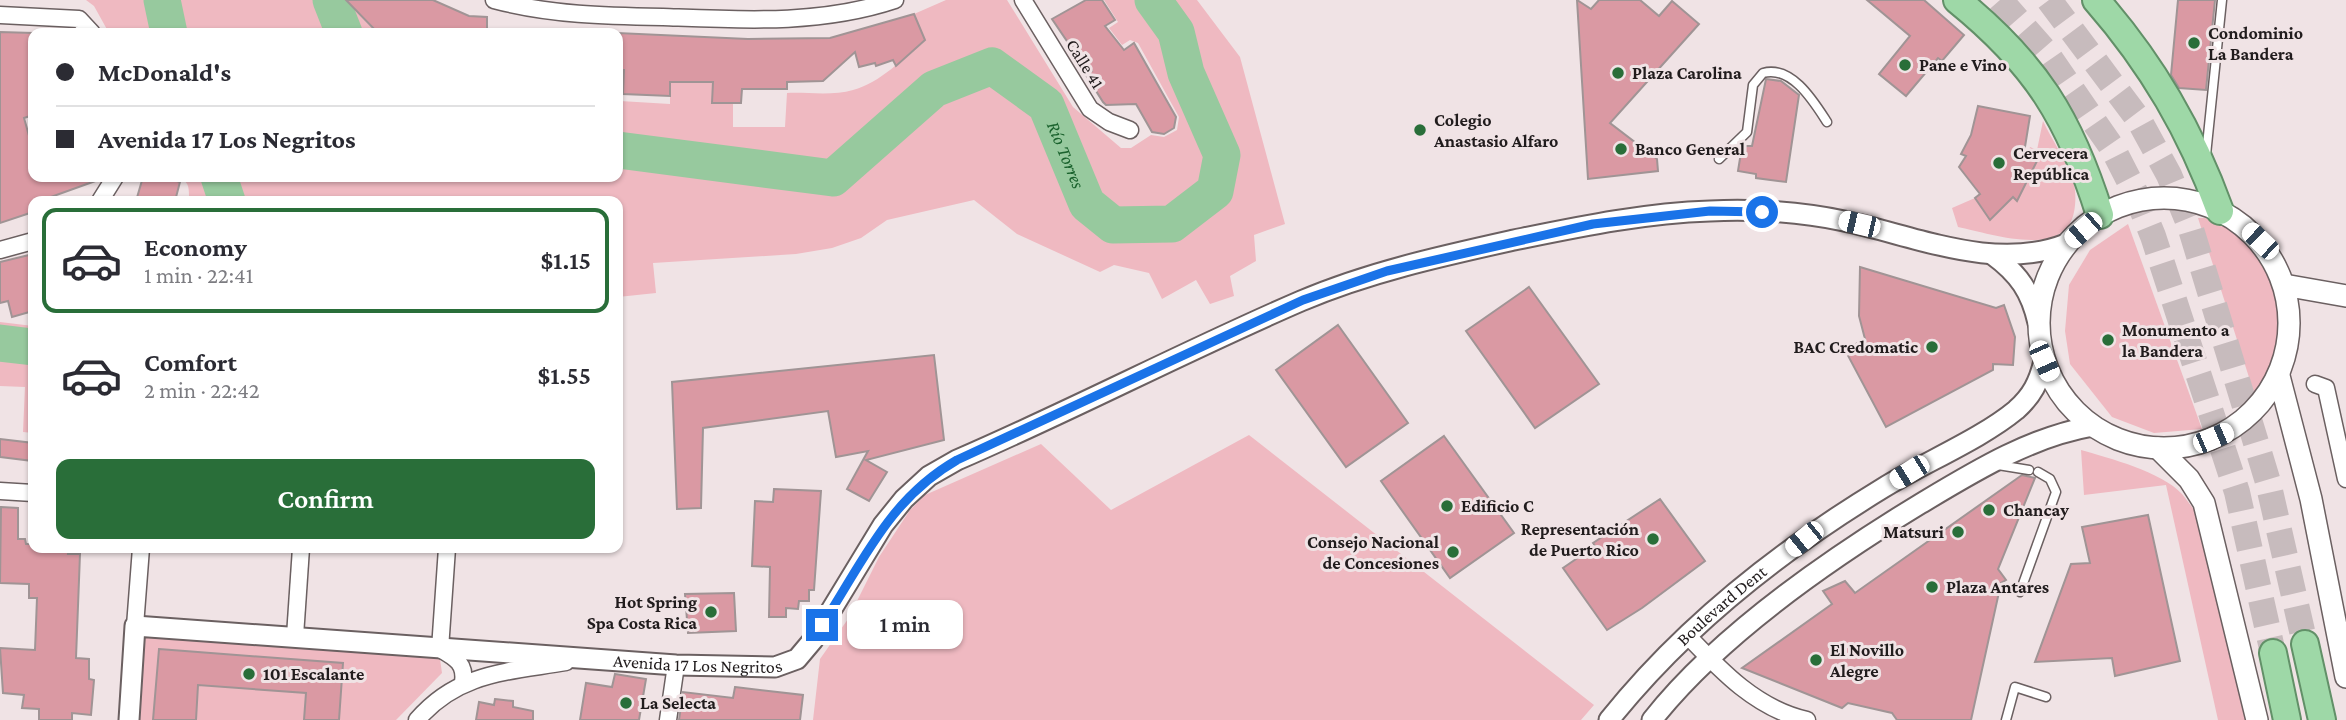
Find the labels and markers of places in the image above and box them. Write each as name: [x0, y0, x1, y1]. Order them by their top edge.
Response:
place label: Condominio La Bandera: [2208, 23, 2303, 64]
marker: Condominio La Bandera: [2186, 35, 2202, 51]
place label: Pane e Vino: [1919, 55, 2007, 75]
marker: Pane e Vino: [1897, 57, 1913, 73]
place label: Plaza Carolina: [1632, 63, 1742, 83]
marker: Plaza Carolina: [1610, 65, 1626, 81]
place label: Colegio Anastasio Alfaro: [1433, 110, 1558, 151]
marker: Colegio Anastasio Alfaro: [1412, 122, 1428, 138]
place label: Banco General: [1635, 139, 1745, 159]
marker: Banco General: [1613, 141, 1629, 157]
place label: Cervecera República: [2013, 143, 2089, 184]
marker: Cervecera República: [1991, 155, 2007, 171]
place label: Monumento a la Bandera: [2122, 320, 2230, 361]
marker: Monumento a la Bandera: [2100, 332, 2116, 348]
place label: BAC Credomatic: [1794, 337, 1918, 357]
marker: BAC Credomatic: [1924, 339, 1940, 355]
place label: Edificio C: [1461, 496, 1534, 516]
marker: Edificio C: [1439, 498, 1455, 514]
place label: Chancay: [2003, 500, 2069, 520]
marker: Chancay: [1981, 502, 1997, 518]
place label: Representación de Puerto Rico: [1521, 519, 1640, 560]
place label: Matsuri: [1883, 522, 1945, 542]
marker: Matsuri: [1950, 524, 1966, 540]
marker: Representación de Puerto Rico: [1645, 531, 1661, 547]
place label: Consejo Nacional de Concesiones: [1307, 532, 1439, 573]
marker: Consejo Nacional de Concesiones: [1445, 544, 1461, 560]
place label: Plaza Antares: [1946, 577, 2049, 597]
marker: Plaza Antares: [1924, 579, 1940, 595]
place label: Hot Spring Spa Costa Rica: [587, 592, 697, 633]
marker: Hot Spring Spa Costa Rica: [703, 604, 719, 620]
place label: El Novillo Alegre: [1829, 640, 1904, 681]
marker: El Novillo Alegre: [1808, 652, 1824, 668]
place label: 101 Escalante: [263, 664, 364, 684]
marker: 101 Escalante: [241, 666, 257, 682]
place label: La Selecta: [640, 693, 716, 713]
marker: La Selecta: [618, 695, 634, 711]

